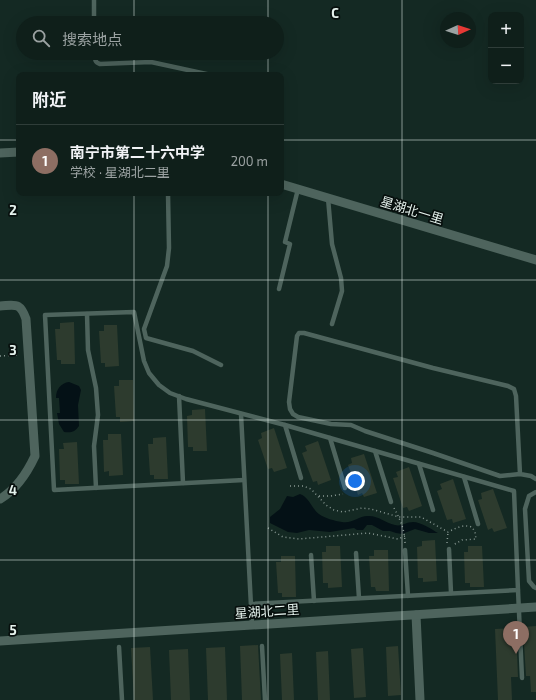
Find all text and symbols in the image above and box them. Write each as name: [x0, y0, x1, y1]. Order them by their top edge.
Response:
text: C: [331, 5, 339, 21]
north arrow: [440, 12, 476, 48]
map controls: [488, 12, 524, 84]
button: +: [488, 12, 524, 48]
search box: [16, 16, 284, 60]
icon: search: [30, 27, 52, 49]
text: 搜索地点: [62, 30, 122, 48]
button: −: [488, 48, 524, 84]
text: 附近: [32, 89, 66, 109]
text: 南宁市第二十六中学: [70, 143, 205, 161]
text: 1: [42, 153, 48, 169]
text: 200 m: [231, 153, 268, 169]
text: 学校 · 星湖北二里: [70, 164, 170, 180]
street label: 星湖北一里: [379, 193, 445, 227]
text: 2: [9, 202, 17, 218]
text: 3: [9, 342, 17, 358]
your location: [345, 471, 365, 491]
text: 4: [9, 482, 17, 498]
street label: 星湖北二里: [234, 601, 300, 621]
pin: 1: [503, 621, 529, 654]
text: 5: [9, 622, 17, 638]

